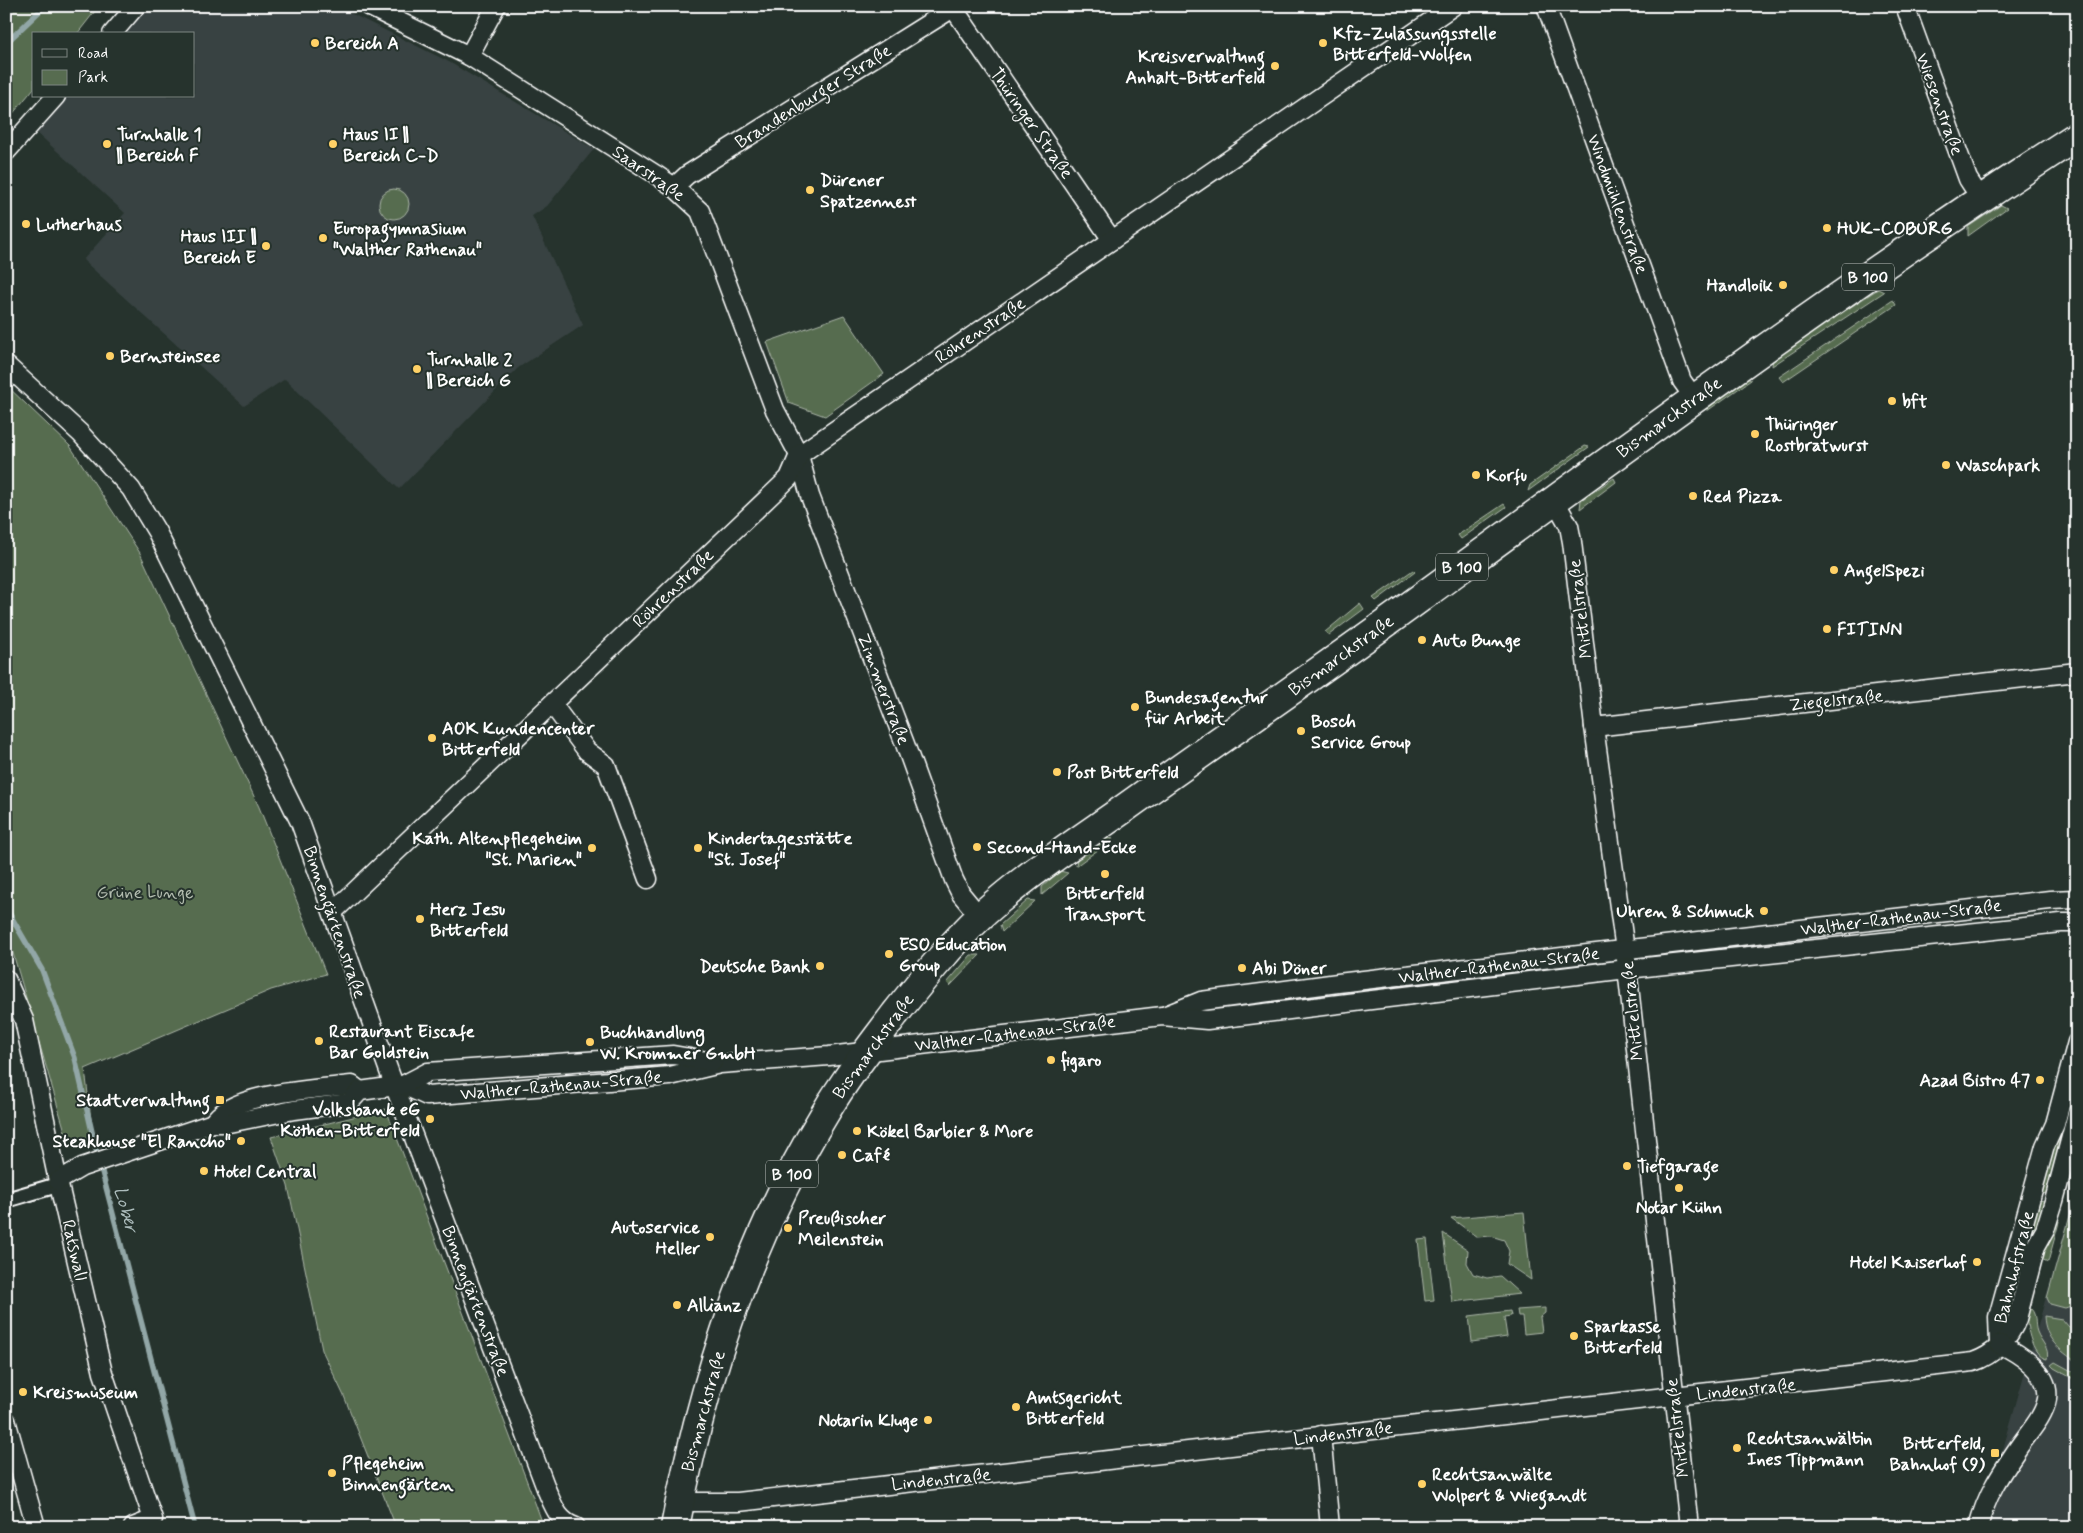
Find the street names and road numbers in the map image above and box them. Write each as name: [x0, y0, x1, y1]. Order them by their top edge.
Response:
street label: Brandenburger Straße: [731, 39, 897, 156]
street label: Wiesenstraße: [1909, 50, 1969, 159]
street label: Thüringer Straße: [983, 63, 1079, 185]
street label: Windmühlenstraße: [1581, 131, 1654, 278]
street label: Saarstraße: [607, 140, 690, 208]
road number: B 100: [1842, 264, 1894, 290]
street label: Röhrenstraße: [931, 292, 1031, 370]
street label: Bismarckstraße: [1612, 371, 1727, 464]
street label: Röhrenstraße: [628, 544, 720, 634]
road number: B 100: [1436, 554, 1488, 580]
street label: Mittelstraße: [1563, 558, 1599, 660]
street label: Bismarckstraße: [1284, 609, 1399, 702]
street label: Zimmerstraße: [851, 630, 915, 749]
street label: Ziegelstraße: [1788, 684, 1885, 720]
street label: Binnengärtenstraße: [295, 843, 371, 1002]
street label: Walther-Rathenau-Straße: [1799, 894, 2003, 942]
street label: Walther-Rathenau-Straße: [1397, 942, 1601, 990]
street label: Mittelstraße: [1616, 960, 1650, 1062]
street label: Bismarckstraße: [827, 989, 920, 1104]
street label: Walther-Rathenau-Straße: [913, 1010, 1117, 1058]
street label: Walther-Rathenau-Straße: [459, 1065, 663, 1107]
road number: B 100: [766, 1160, 818, 1188]
street label: Bahnhofstraße: [1989, 1208, 2041, 1326]
street label: Ratswall: [55, 1217, 93, 1283]
street label: Binnengärtenstraße: [433, 1223, 515, 1381]
street label: Bismarckstraße: [676, 1348, 732, 1475]
street label: Lindenstraße: [1695, 1373, 1797, 1407]
street label: Mittelstraße: [1660, 1377, 1696, 1479]
street label: Lindenstraße: [1292, 1416, 1394, 1452]
street label: Lindenstraße: [890, 1463, 992, 1497]

